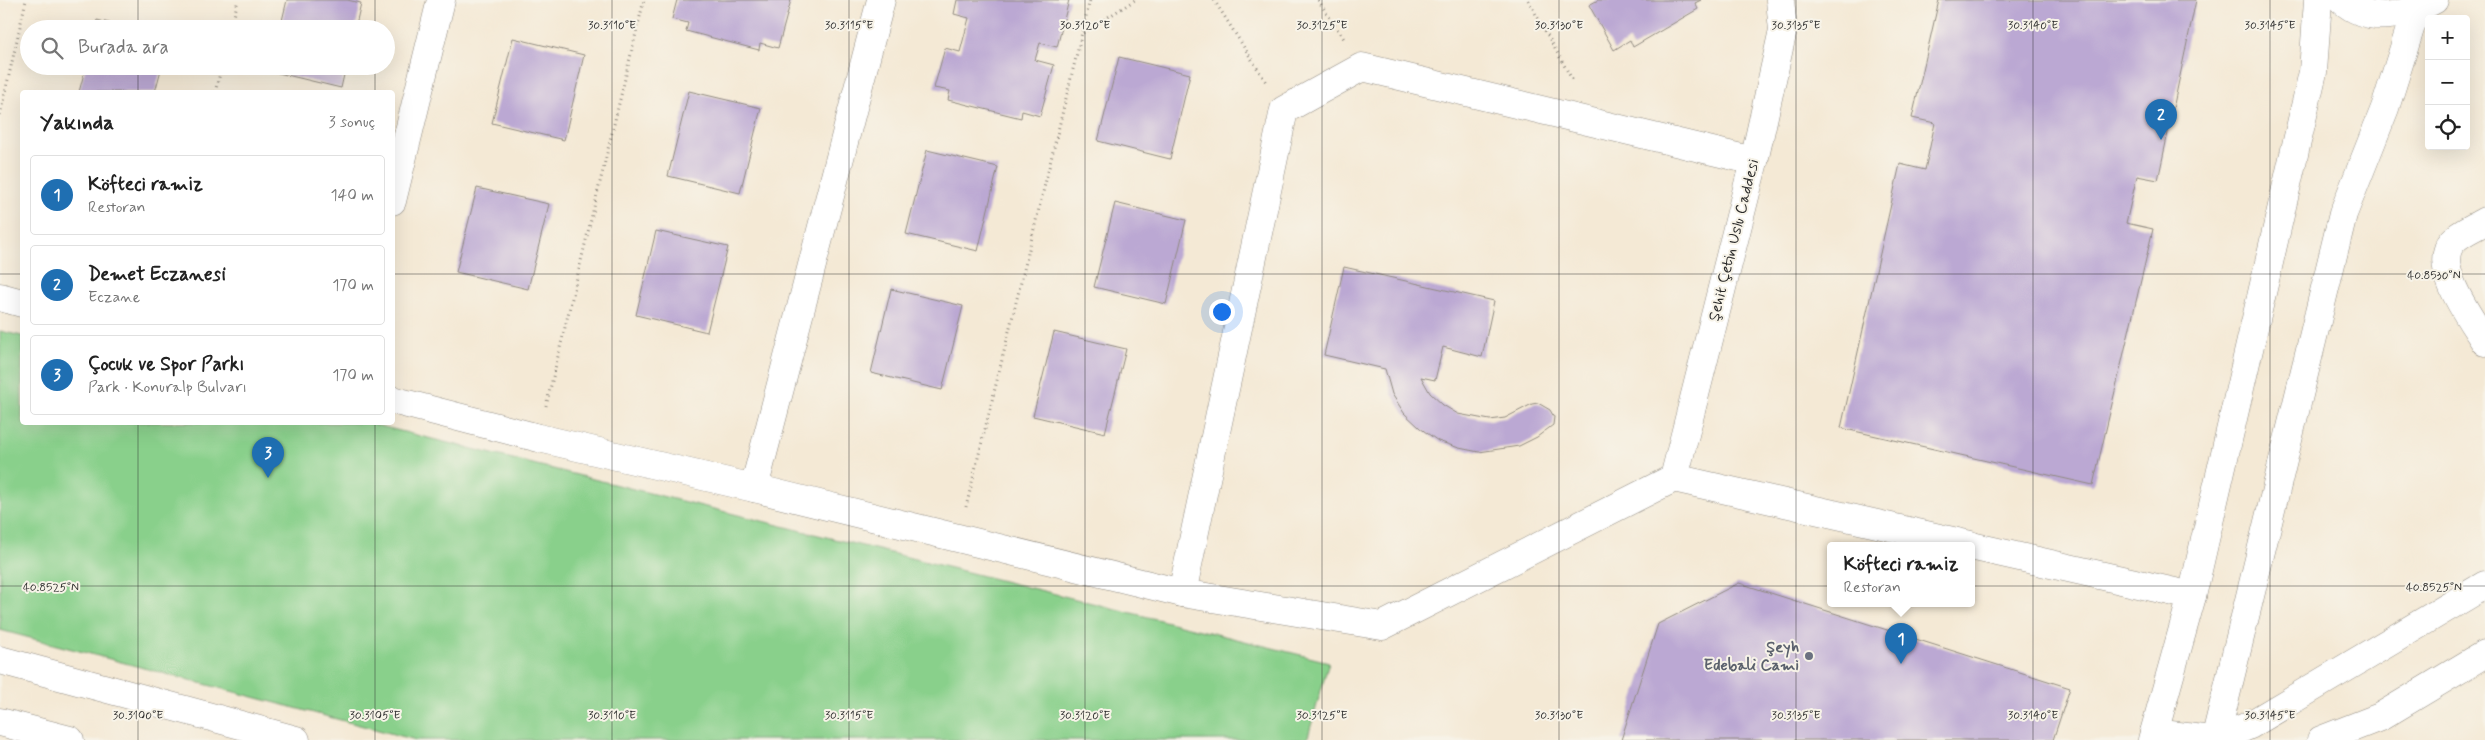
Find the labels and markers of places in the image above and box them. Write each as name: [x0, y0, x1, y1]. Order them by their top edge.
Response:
pin: 2: [2145, 99, 2177, 140]
pin: 3: [252, 437, 284, 478]
pin: 1: [1885, 623, 1917, 664]
place label: Şeyh Edebali Cami: [1704, 637, 1799, 676]
marker: Şeyh Edebali Cami: [1803, 650, 1815, 662]

